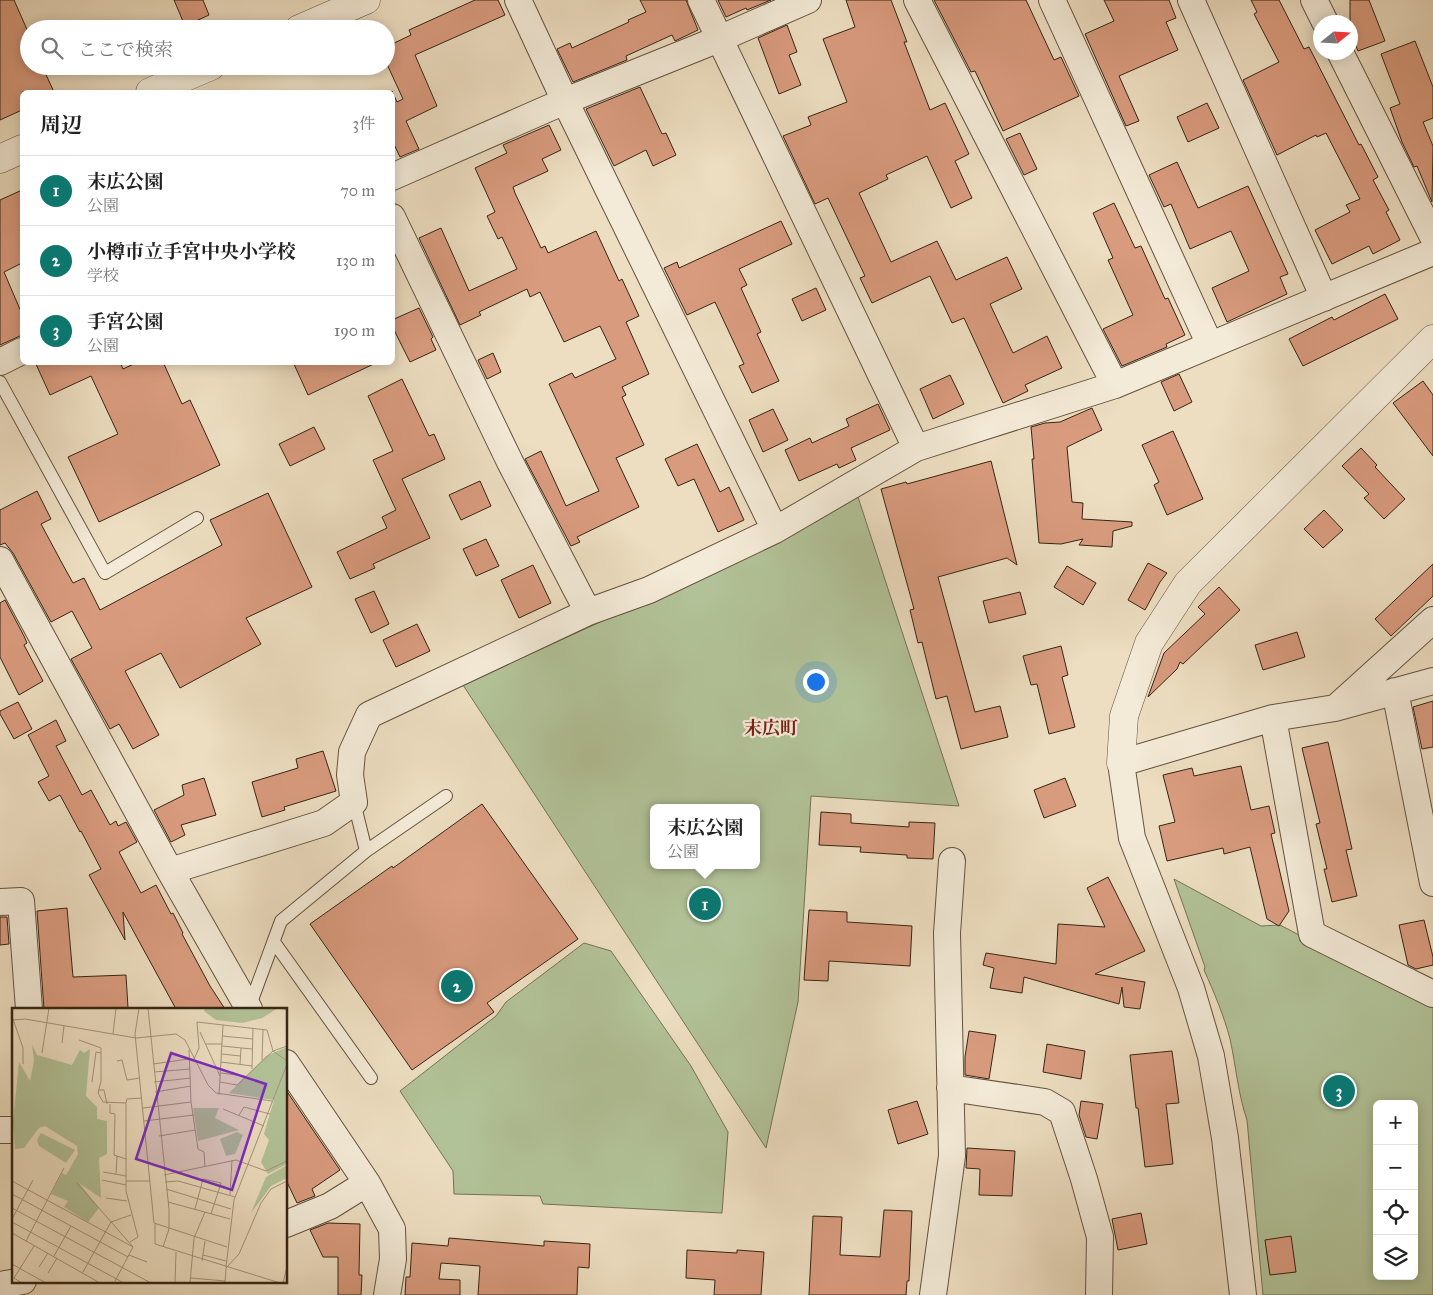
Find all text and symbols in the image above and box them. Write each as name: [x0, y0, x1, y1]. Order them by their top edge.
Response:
north arrow: [1313, 15, 1358, 60]
search box: [20, 20, 395, 75]
icon: search: [38, 34, 66, 62]
text: ここで検索: [78, 38, 173, 61]
text: 周辺: [40, 112, 82, 138]
text: 3件: [353, 114, 375, 133]
text: 末広公園: [87, 170, 163, 193]
text: 1: [53, 181, 59, 200]
text: 70 m: [340, 181, 375, 200]
text: 公園: [87, 196, 119, 215]
text: 小樽市立手宮中央小学校: [87, 240, 296, 263]
text: 2: [52, 251, 60, 270]
text: 130 m: [336, 251, 375, 270]
text: 学校: [87, 266, 119, 285]
text: 手宮公園: [87, 310, 163, 333]
text: 3: [53, 321, 59, 340]
text: 190 m: [334, 321, 375, 340]
text: 公園: [87, 336, 119, 355]
your location: [803, 669, 829, 695]
district label: 末広町: [744, 717, 798, 739]
popup: [650, 804, 760, 869]
text: 末広公園: [667, 816, 743, 839]
text: 公園: [667, 842, 699, 861]
pin: 1: [689, 885, 721, 923]
pin: 2: [441, 967, 473, 1005]
inset map: [12, 1008, 288, 1282]
pin: 3: [1323, 1072, 1355, 1110]
map controls: [1373, 1100, 1418, 1280]
button: +: [1373, 1100, 1418, 1145]
button: −: [1373, 1145, 1418, 1190]
button: locate: [1373, 1190, 1418, 1235]
button: layers: [1373, 1235, 1418, 1280]

